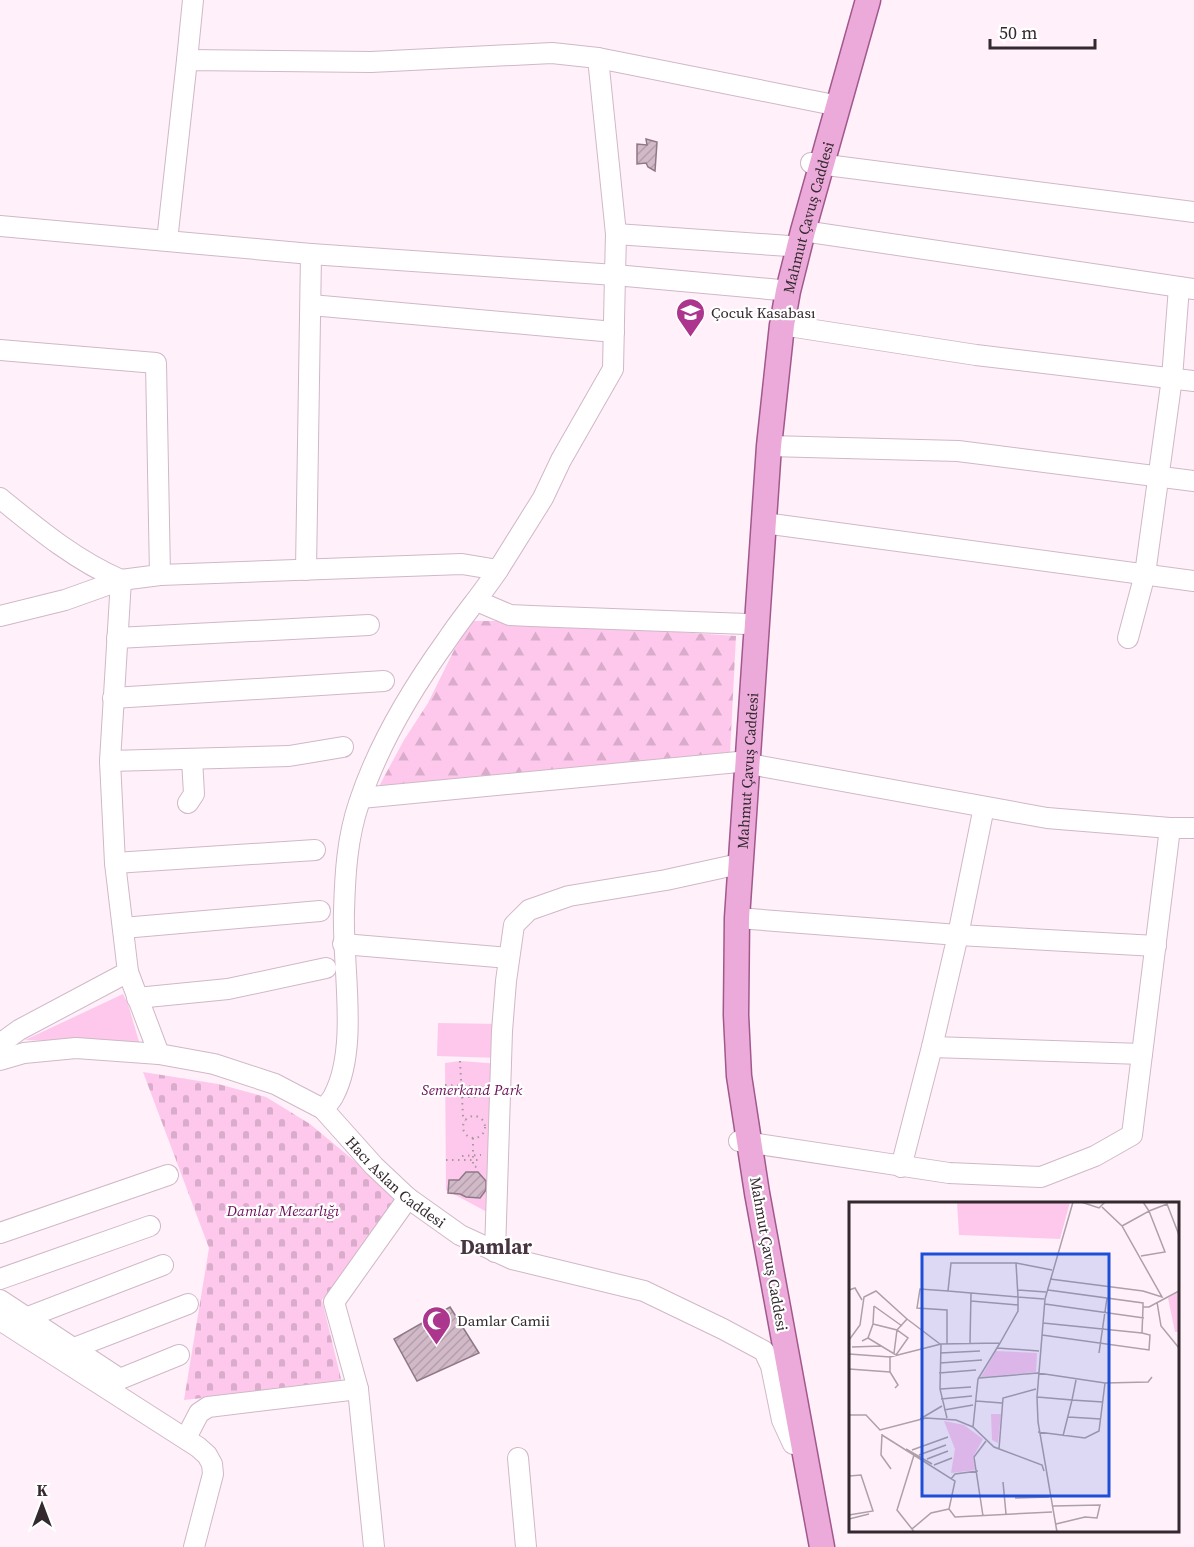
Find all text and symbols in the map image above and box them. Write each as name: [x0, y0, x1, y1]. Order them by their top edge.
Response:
scale bar: [990, 12, 1095, 50]
text: 50 m: [999, 20, 1037, 45]
street label: Mahmut Çavuş Caddesi: [777, 139, 838, 295]
school or university icon: Çocuk Kasabası: [674, 296, 706, 338]
place label: Çocuk Kasabası: [711, 302, 815, 323]
street label: Mahmut Çavuş Caddesi: [731, 692, 763, 849]
park label: Semerkand Park: [422, 1079, 523, 1100]
street label: Hacı Aslan Caddesi: [341, 1131, 450, 1232]
street label: Mahmut Çavuş Caddesi: [745, 1175, 793, 1333]
park label: Damlar Mezarlığı: [226, 1200, 340, 1221]
inset map: [849, 1202, 1179, 1532]
district label: Damlar: [460, 1232, 532, 1261]
mosque icon: Damlar Camii: [420, 1304, 452, 1346]
place label: Damlar Camii: [457, 1310, 550, 1331]
north arrow: [12, 1475, 72, 1535]
text: K: [36, 1479, 48, 1501]

